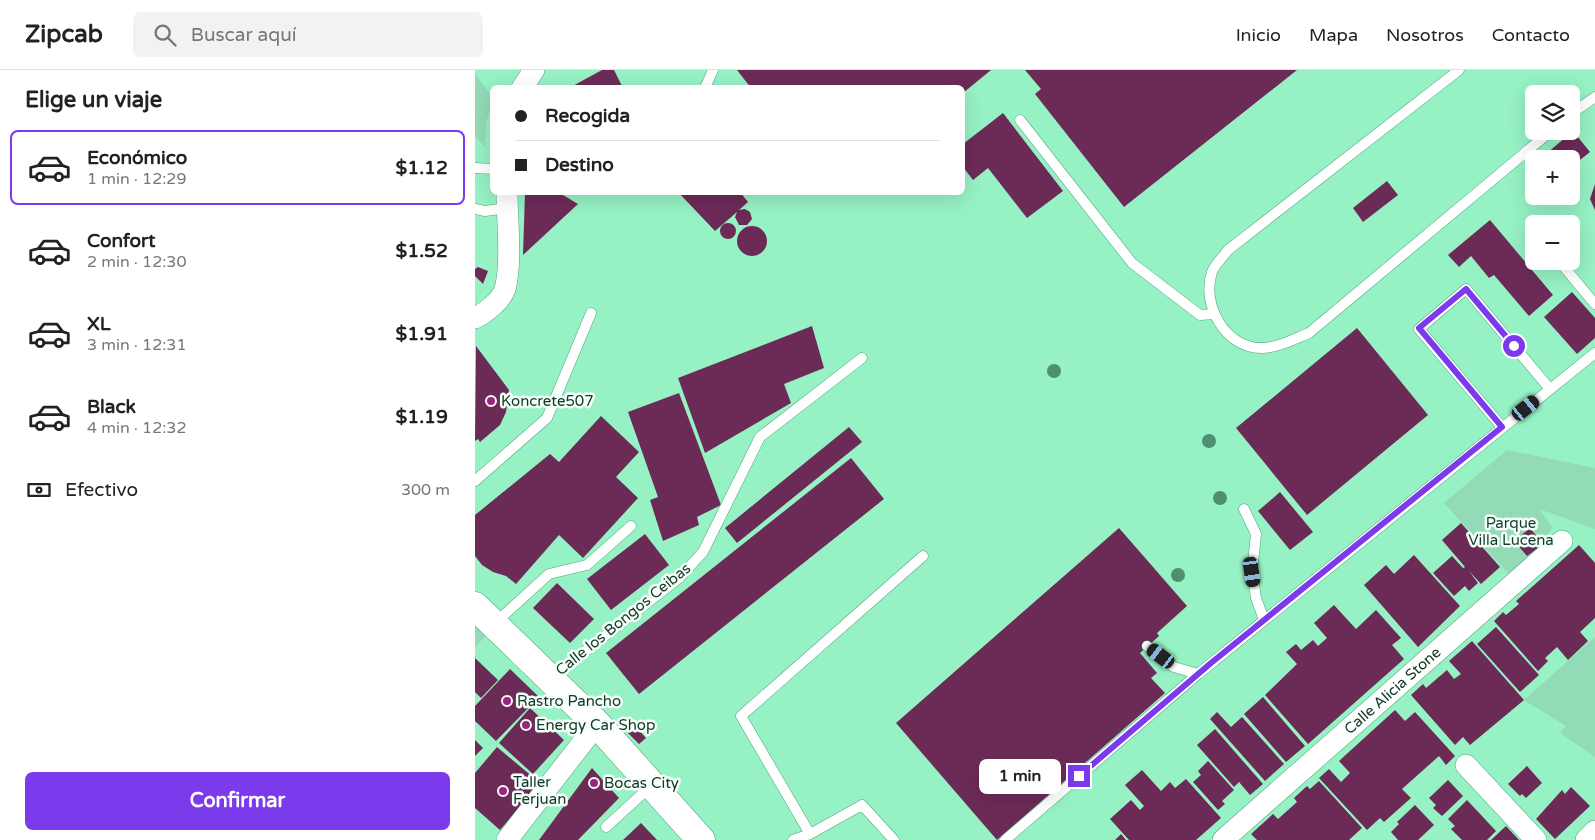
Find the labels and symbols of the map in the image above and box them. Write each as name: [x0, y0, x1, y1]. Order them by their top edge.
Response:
route start: [1503, 335, 1525, 357]
place label: Koncrete507: [501, 392, 594, 410]
car: [1509, 393, 1542, 423]
marker: Koncrete507: [485, 395, 497, 407]
park label: Parque Villa Lucena: [1468, 514, 1554, 549]
car: [1242, 556, 1261, 588]
street label: Calle los Bongos Ceibas: [552, 559, 694, 679]
car: [1144, 641, 1177, 671]
street label: Calle Alicia Stone: [1340, 643, 1444, 738]
place label: Rastro Pancho: [517, 692, 621, 710]
marker: Rastro Pancho: [501, 695, 513, 707]
place label: Energy Car Shop: [536, 716, 655, 734]
marker: Energy Car Shop: [520, 719, 532, 731]
callout: 1 min: [979, 758, 1061, 794]
route end: [1068, 765, 1090, 787]
place label: Taller Ferjuan: [513, 773, 566, 808]
place label: Bocas City: [604, 774, 679, 792]
marker: Bocas City: [588, 777, 600, 789]
marker: Taller Ferjuan: [497, 785, 509, 797]

